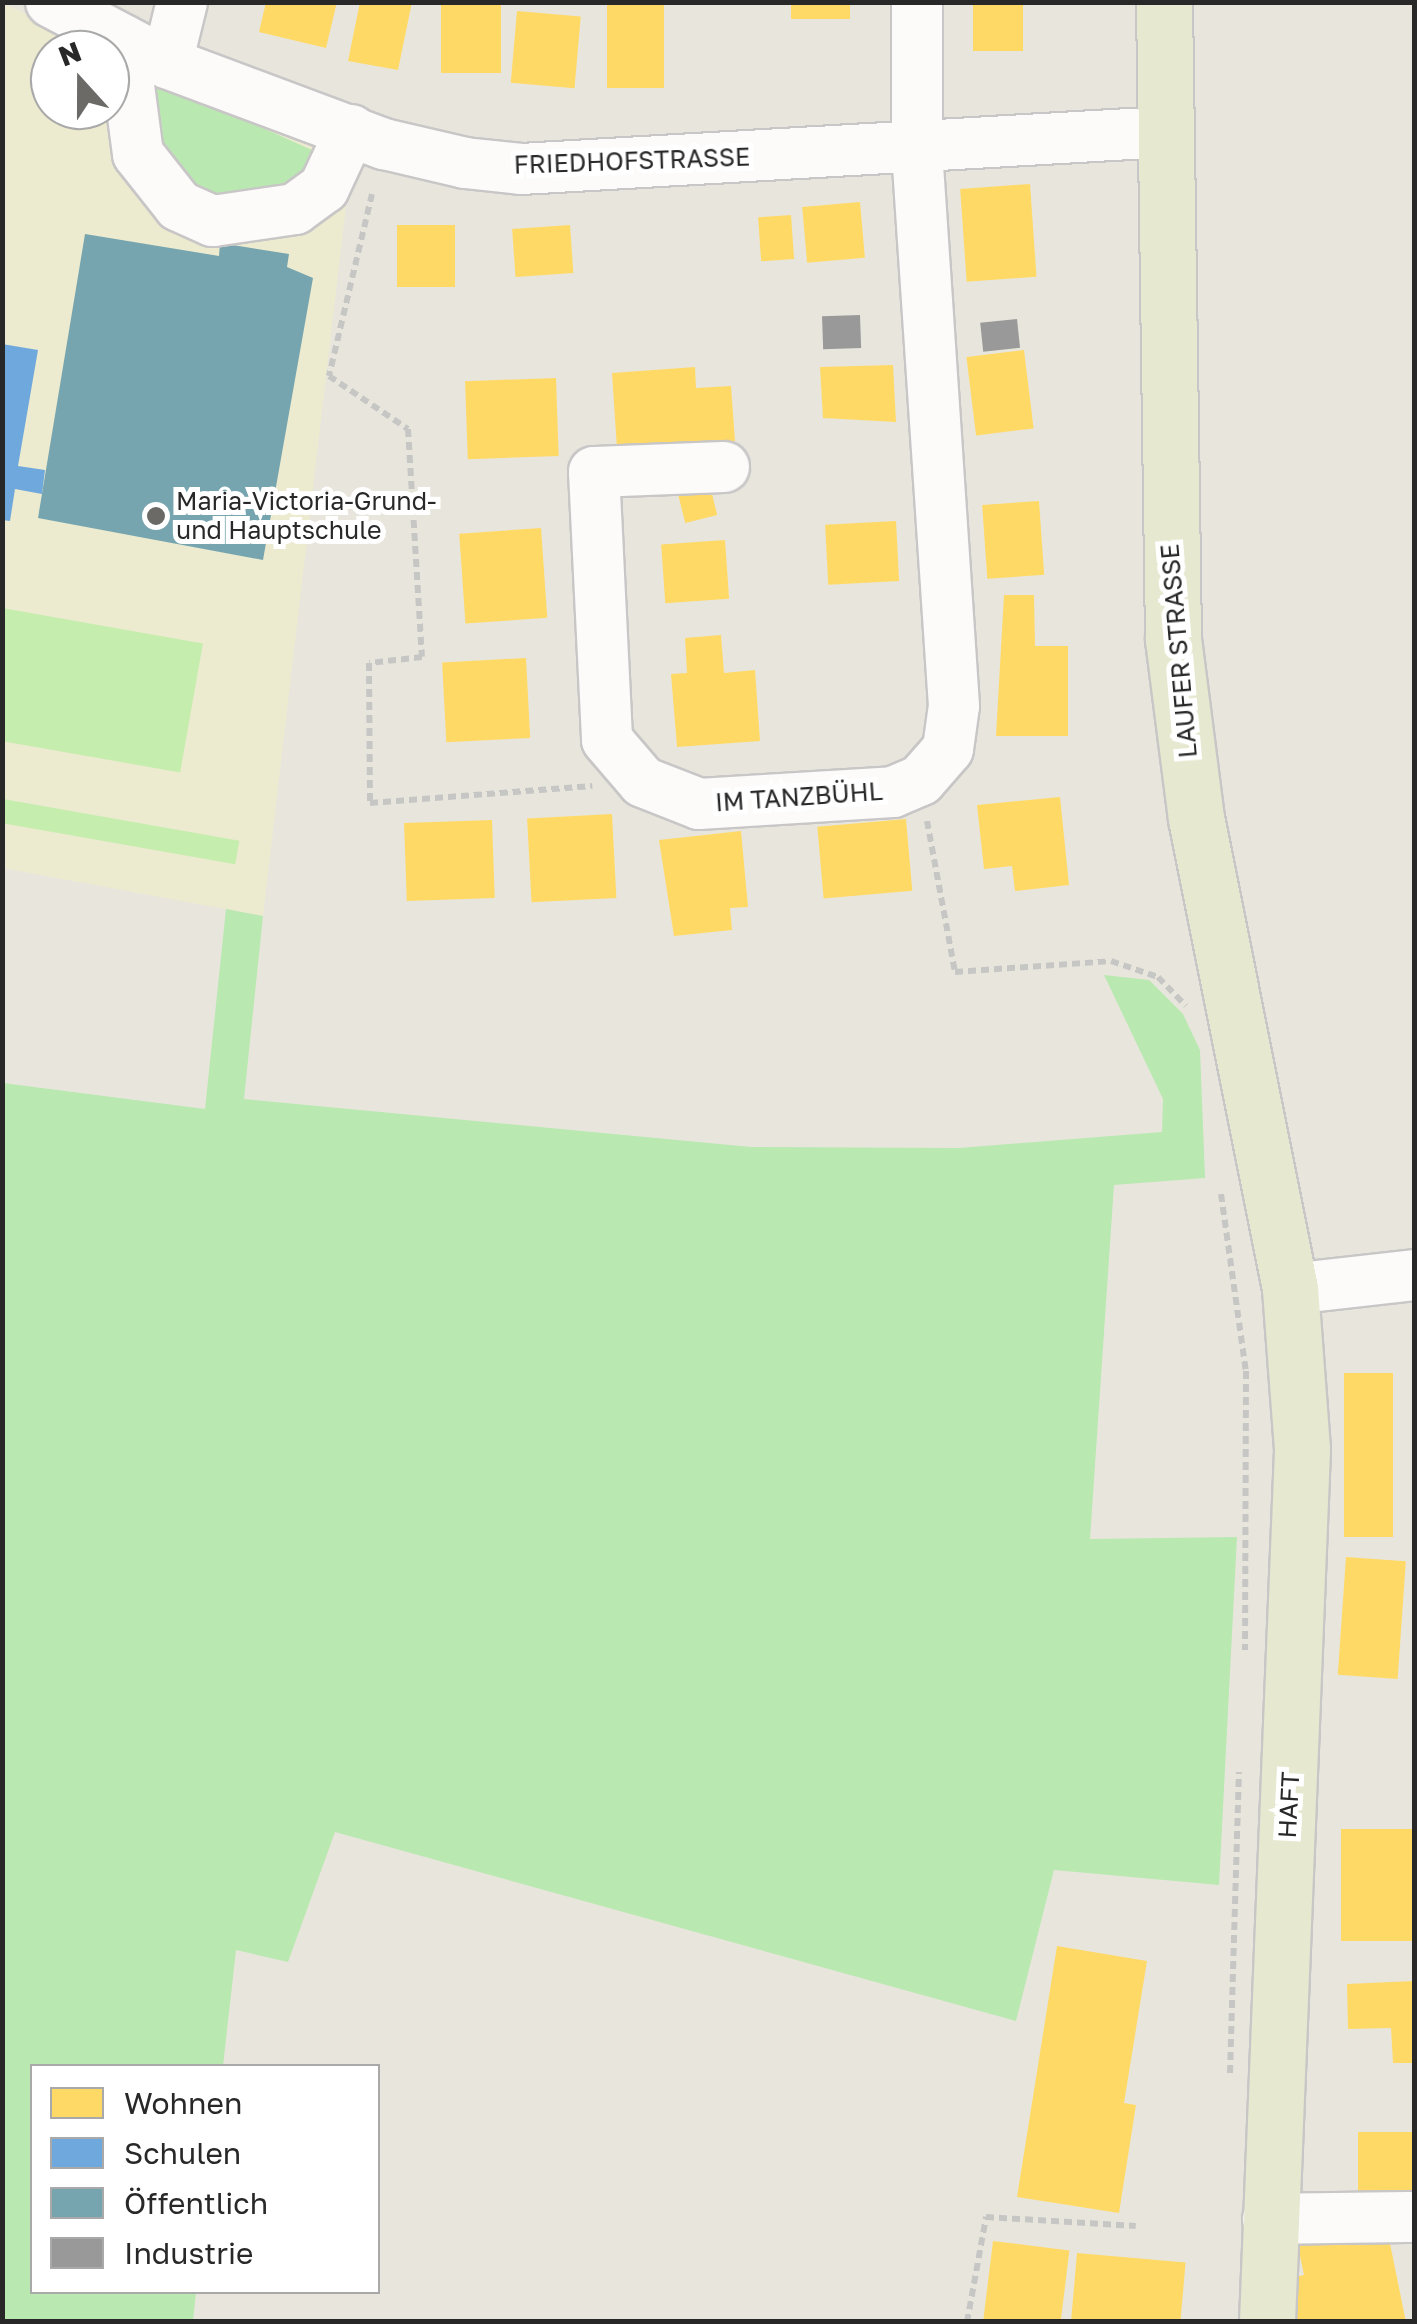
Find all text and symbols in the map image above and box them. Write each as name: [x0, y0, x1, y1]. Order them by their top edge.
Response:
north arrow: [30, 30, 130, 130]
text: N: [54, 34, 86, 73]
street label: FRIEDHOFSTRASSE: [513, 142, 751, 180]
place label: Maria-Victoria-Grund- und Hauptschule: [176, 487, 437, 546]
marker: Maria-Victoria-Grund- und Hauptschule: [145, 505, 167, 527]
street label: LAUFER STRASSE: [1155, 543, 1203, 759]
street label: IM TANZBÜHL: [714, 776, 884, 818]
street label: HAFT: [1272, 1771, 1306, 1839]
legend: [30, 2064, 380, 2294]
text: Wohnen: [124, 2085, 242, 2121]
text: Schulen: [124, 2135, 241, 2171]
text: Öffentlich: [124, 2185, 268, 2221]
text: Industrie: [124, 2235, 254, 2271]

